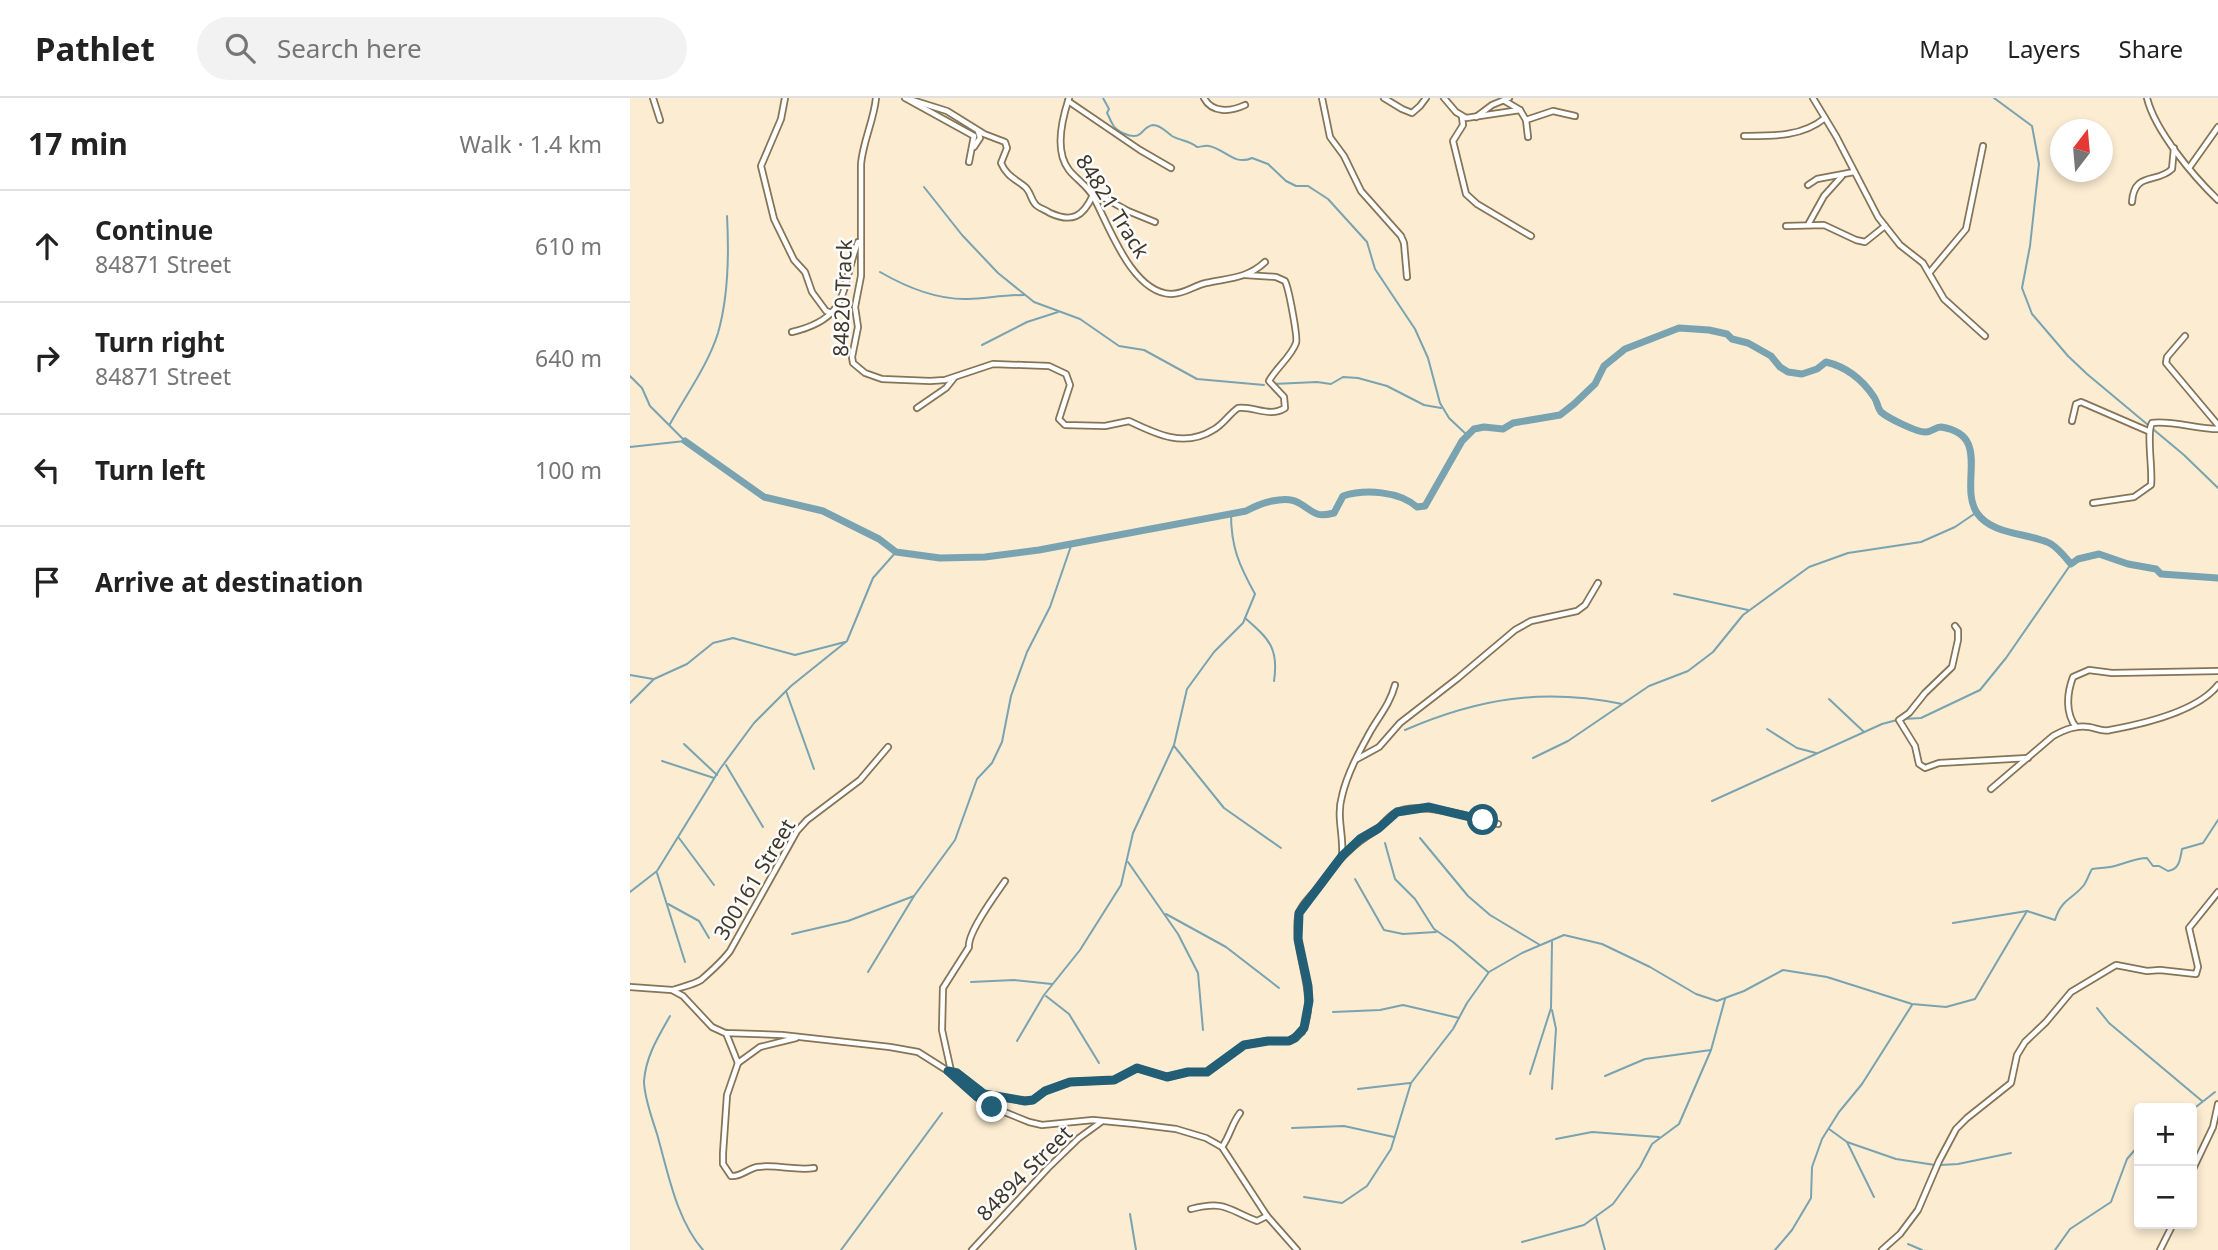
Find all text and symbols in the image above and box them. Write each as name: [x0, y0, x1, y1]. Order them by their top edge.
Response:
search box: [197, 17, 687, 80]
text: Pathlet: [35, 26, 155, 71]
icon: search: [221, 29, 259, 67]
text: Search here: [277, 30, 422, 66]
text: Map: [1919, 32, 1969, 65]
text: Layers: [2007, 32, 2081, 65]
text: Share: [2119, 32, 2183, 65]
north arrow: [2050, 119, 2113, 182]
text: 17 min: [28, 123, 128, 164]
text: Walk · 1.4 km: [460, 128, 602, 160]
street label: 84821 Track: [1070, 149, 1156, 264]
text: Continue: [95, 212, 213, 248]
icon: ahead: [28, 227, 66, 265]
text: 610 m: [535, 230, 602, 262]
street label: 84820 Track: [826, 238, 858, 357]
text: 84871 Street: [95, 248, 231, 280]
text: Turn right: [95, 324, 225, 360]
icon: right: [28, 339, 66, 377]
text: 640 m: [535, 342, 602, 374]
text: 84871 Street: [95, 360, 231, 392]
icon: left: [28, 451, 66, 489]
text: Turn left: [95, 452, 206, 488]
text: 100 m: [535, 454, 602, 486]
icon: arrive: [28, 563, 66, 601]
text: Arrive at destination: [95, 564, 364, 600]
route start: [1467, 804, 1498, 835]
street label: 300161 Street: [707, 813, 801, 945]
route end: [976, 1091, 1007, 1122]
map controls: [2134, 1103, 2197, 1229]
button: +: [2134, 1103, 2197, 1166]
street label: 84894 Street: [970, 1119, 1078, 1227]
button: −: [2134, 1166, 2197, 1229]

